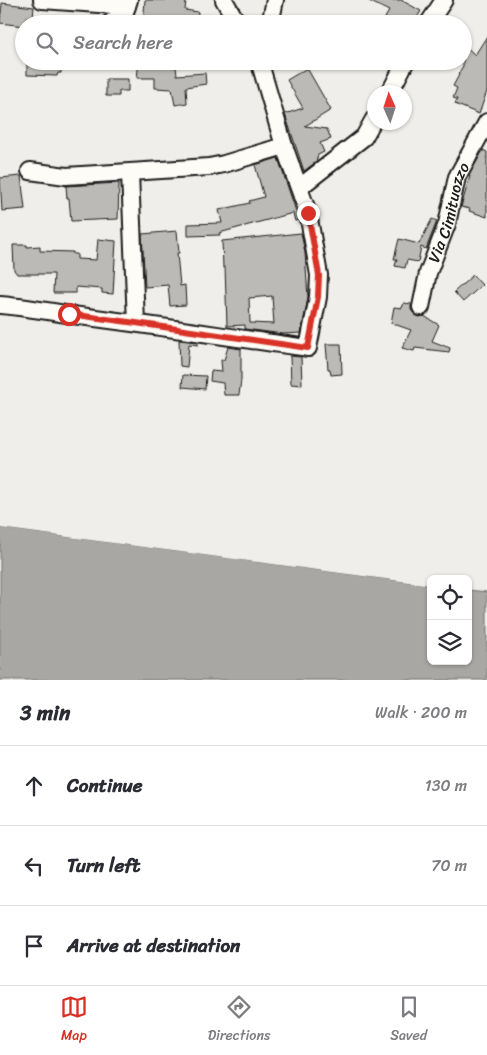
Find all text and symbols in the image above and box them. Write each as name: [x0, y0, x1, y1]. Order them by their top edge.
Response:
search box: [15, 15, 472, 70]
text: Search here: [73, 26, 173, 59]
icon: search: [33, 29, 61, 57]
north arrow: [367, 85, 412, 130]
street label: Via Cimituozzo: [419, 156, 478, 267]
route end: [297, 202, 320, 225]
route start: [58, 303, 81, 326]
map controls: [427, 575, 472, 665]
button: locate: [427, 575, 472, 620]
button: layers: [427, 620, 472, 665]
text: 3 min: [20, 694, 70, 732]
text: Walk · 200 m: [375, 698, 467, 727]
text: Continue: [67, 769, 143, 802]
text: 130 m: [425, 771, 467, 800]
icon: ahead: [20, 772, 48, 800]
text: Turn left: [67, 849, 140, 882]
text: 70 m: [431, 851, 467, 880]
icon: left: [20, 852, 48, 880]
text: Arrive at destination: [67, 929, 240, 962]
icon: arrive: [20, 932, 48, 960]
tab: Map: [60, 993, 88, 1048]
tab: Directions: [208, 993, 270, 1048]
tab: Saved: [390, 993, 427, 1048]

